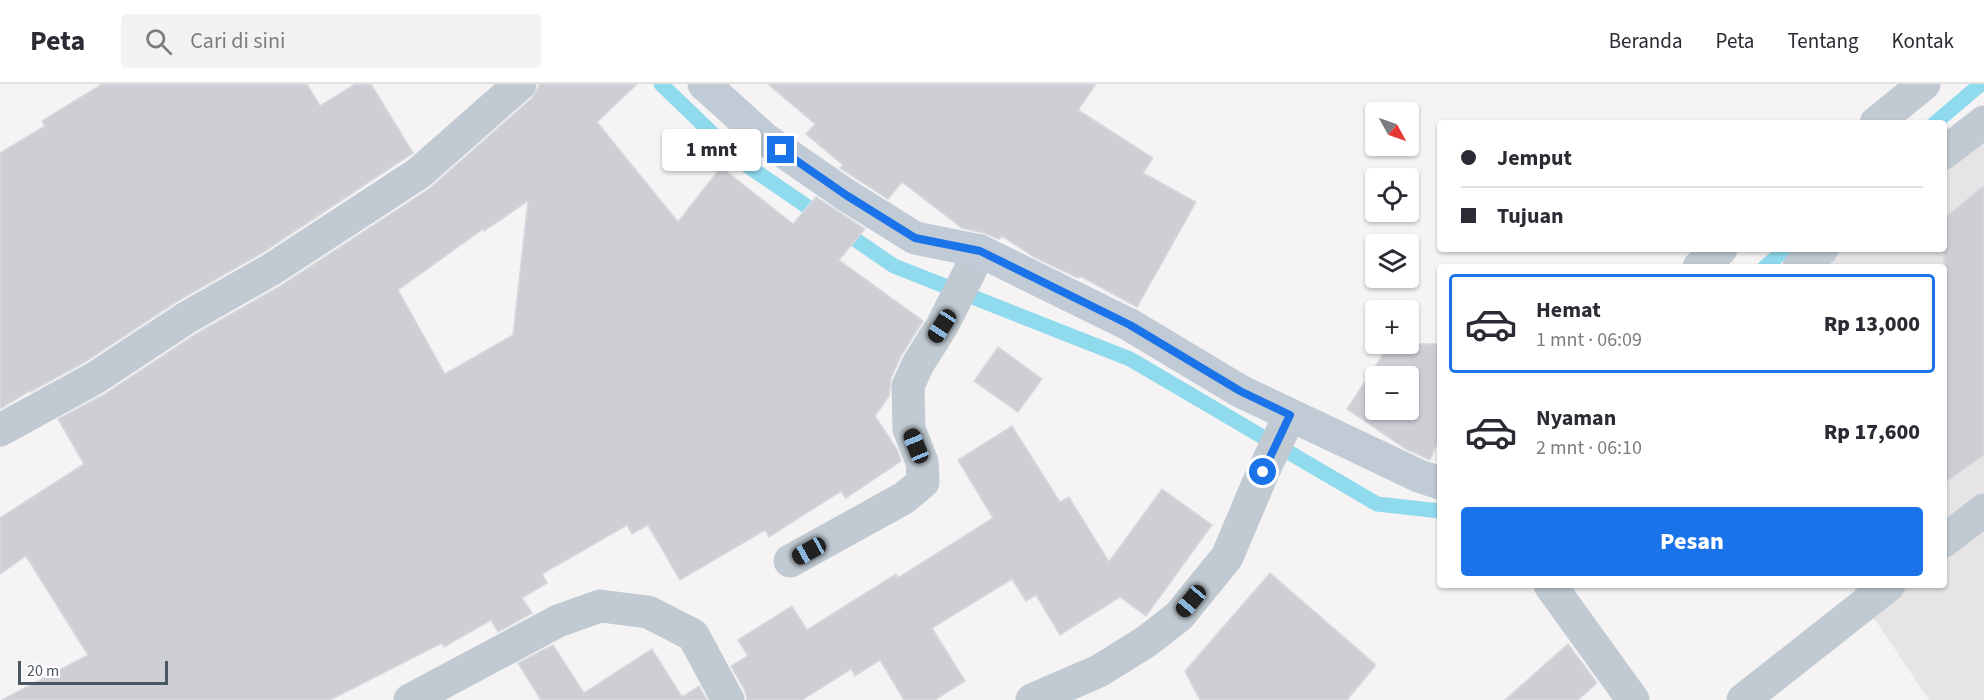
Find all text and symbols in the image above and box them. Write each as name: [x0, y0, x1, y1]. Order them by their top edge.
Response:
search box: [121, 14, 541, 68]
text: Peta: [30, 21, 85, 61]
icon: search: [142, 25, 175, 58]
text: Cari di sini: [190, 25, 285, 57]
text: Beranda: [1609, 26, 1683, 56]
text: Peta: [1716, 26, 1754, 56]
text: Tentang: [1787, 26, 1858, 56]
text: Kontak: [1891, 26, 1954, 56]
north arrow: [1365, 102, 1419, 156]
map controls: [1365, 102, 1419, 420]
callout: 1 mnt: [661, 129, 760, 171]
text: 1 mnt: [686, 136, 737, 164]
route end: [767, 136, 794, 163]
text: Jemput: [1497, 142, 1572, 174]
button: locate: [1365, 168, 1419, 222]
text: Tujuan: [1497, 200, 1564, 232]
button: layers: [1365, 234, 1419, 288]
text: Hemat: [1536, 294, 1601, 326]
icon: car: [1464, 297, 1518, 351]
button: +: [1365, 300, 1419, 354]
car: [925, 306, 959, 346]
text: Rp 13,000: [1824, 308, 1920, 340]
text: 1 mnt · 06:09: [1536, 326, 1642, 354]
button: −: [1365, 366, 1419, 420]
text: Nyaman: [1536, 402, 1616, 434]
icon: car: [1464, 405, 1518, 459]
text: Rp 17,600: [1824, 416, 1920, 448]
car: [901, 426, 931, 466]
text: 2 mnt · 06:10: [1536, 434, 1642, 462]
route start: [1249, 458, 1276, 485]
button: Pesan: [1461, 507, 1923, 576]
car: [789, 534, 829, 568]
car: [1173, 581, 1209, 621]
scale bar: [18, 658, 168, 686]
text: 20 m: [27, 660, 59, 682]

